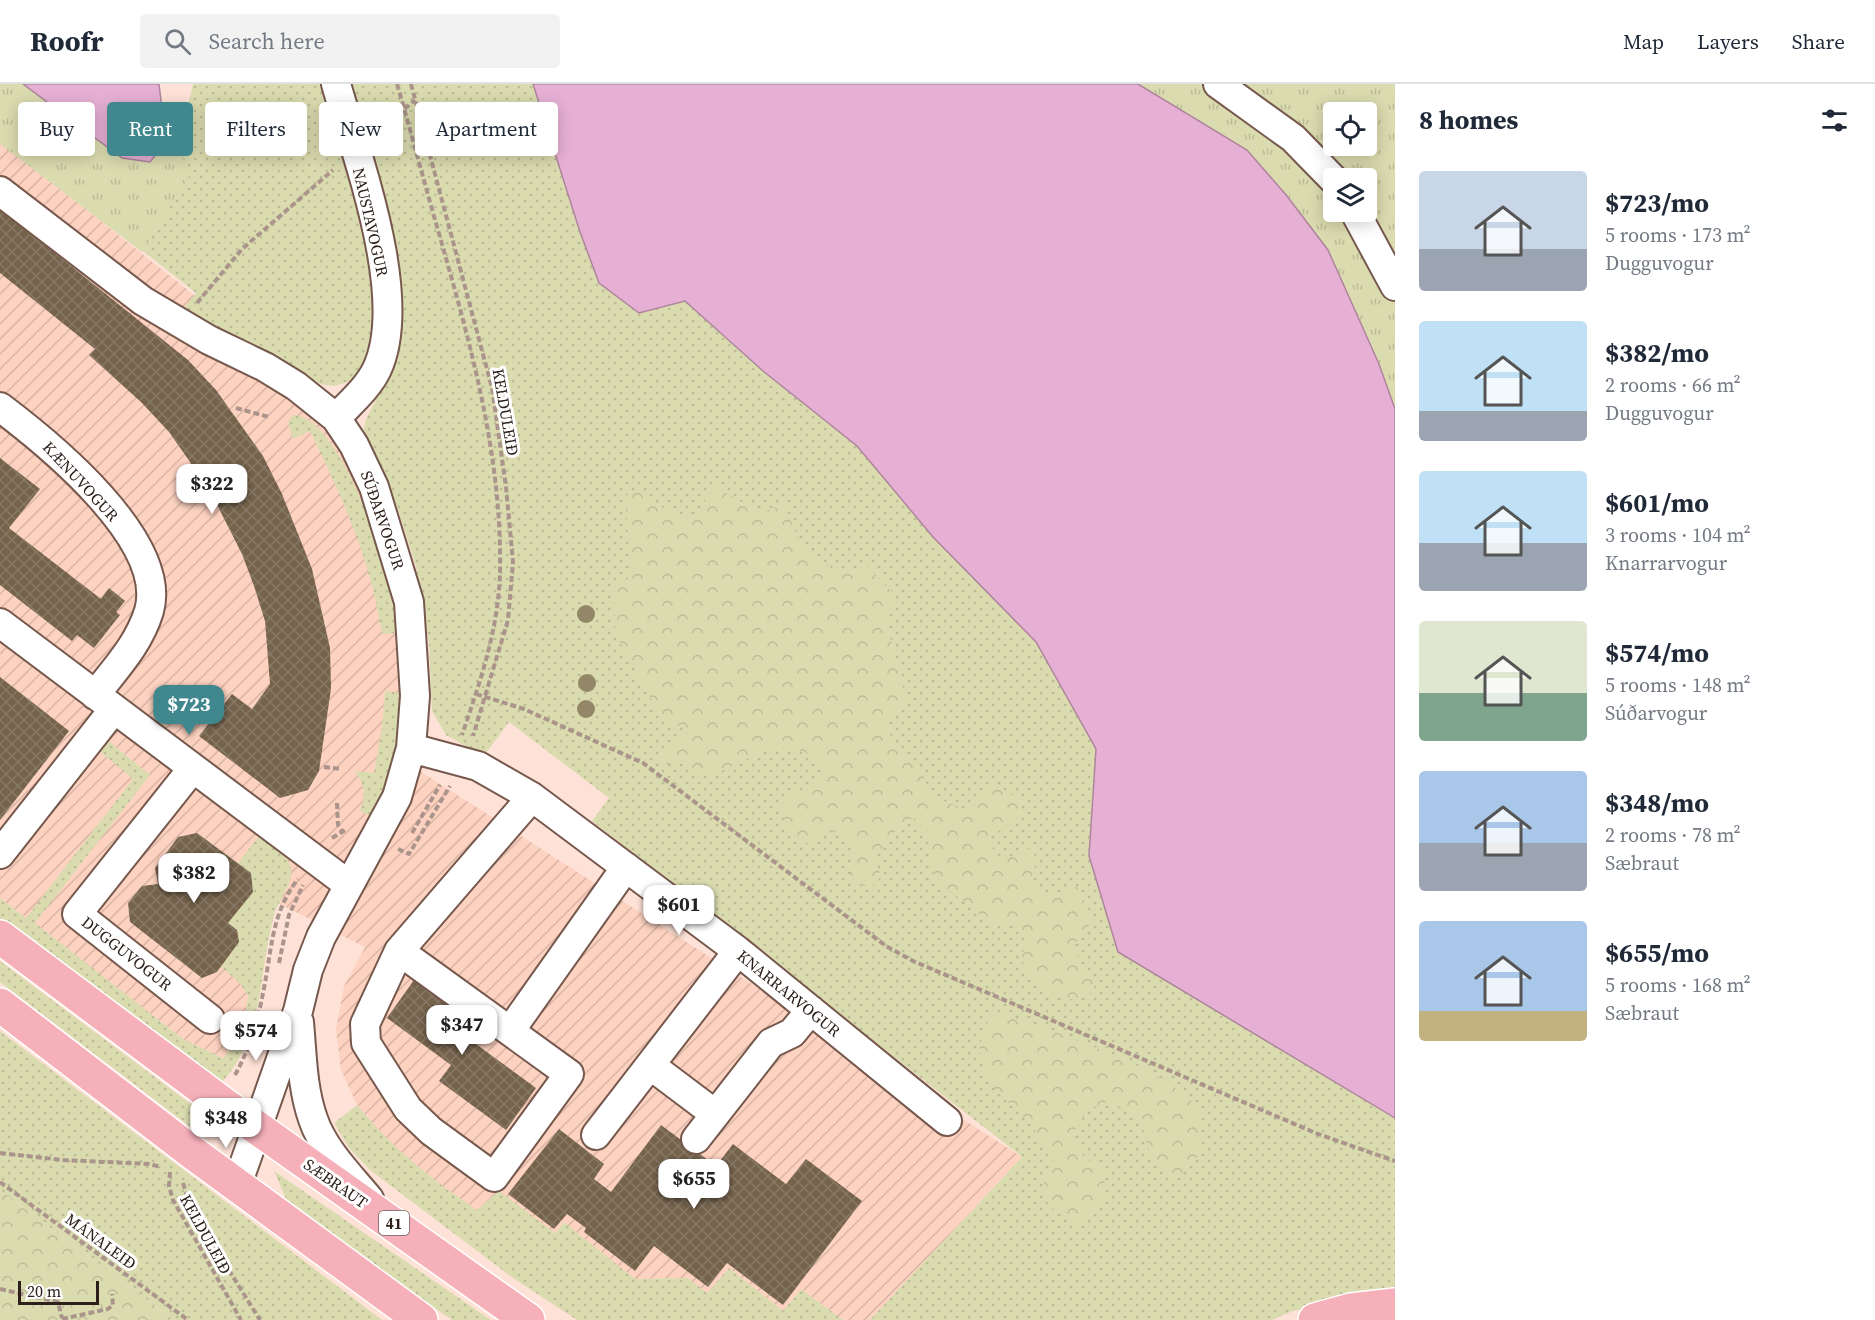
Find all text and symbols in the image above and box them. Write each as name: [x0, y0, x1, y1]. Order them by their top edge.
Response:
search box: [140, 14, 560, 68]
text: Roofr: [30, 22, 104, 60]
icon: search: [161, 25, 194, 58]
text: Search here: [209, 26, 325, 56]
text: Map: [1623, 27, 1664, 56]
text: Layers: [1697, 27, 1759, 56]
text: Share: [1792, 27, 1845, 56]
chip: Buy: [18, 102, 95, 156]
chip: Rent: [107, 102, 193, 156]
chip: Filters: [205, 102, 307, 156]
chip: New: [319, 102, 403, 156]
chip: Apartment: [415, 102, 558, 156]
map controls: [1323, 102, 1377, 222]
button: locate: [1323, 102, 1377, 156]
text: 8 homes: [1419, 102, 1518, 138]
icon: filters: [1818, 104, 1851, 137]
street label: NAUSTAVOGUR: [348, 165, 394, 279]
button: layers: [1323, 168, 1377, 222]
text: $723/mo: [1605, 185, 1709, 221]
icon: home: [1467, 195, 1539, 267]
text: 5 rooms · 173 m²: [1605, 221, 1751, 249]
text: Dugguvogur: [1605, 249, 1714, 277]
text: $382/mo: [1605, 335, 1709, 371]
icon: home: [1467, 345, 1539, 417]
street label: KELDULEIÐ: [488, 367, 524, 457]
text: 2 rooms · 66 m²: [1605, 371, 1741, 399]
text: Dugguvogur: [1605, 399, 1714, 427]
street label: KÆNUVOGUR: [38, 436, 124, 526]
pin: $322: [176, 464, 248, 515]
street label: SÚÐARVOGUR: [356, 468, 410, 573]
text: $322: [190, 469, 234, 497]
text: $601/mo: [1605, 485, 1709, 521]
icon: home: [1467, 495, 1539, 567]
text: 3 rooms · 104 m²: [1605, 521, 1751, 549]
text: Knarrarvogur: [1605, 549, 1727, 577]
text: $574/mo: [1605, 635, 1709, 671]
icon: home: [1467, 645, 1539, 717]
text: 5 rooms · 148 m²: [1605, 671, 1751, 699]
pin: $723: [153, 685, 225, 736]
text: $723: [167, 690, 211, 718]
text: Súðarvogur: [1605, 699, 1707, 727]
text: $348/mo: [1605, 785, 1709, 821]
icon: home: [1467, 795, 1539, 867]
text: 2 rooms · 78 m²: [1605, 821, 1741, 849]
text: Sæbraut: [1605, 849, 1679, 877]
pin: $382: [158, 853, 230, 904]
text: $382: [172, 858, 216, 886]
pin: $601: [643, 885, 715, 936]
text: $601: [657, 890, 701, 918]
street label: DUGGUVOGUR: [77, 911, 177, 996]
text: $655/mo: [1605, 935, 1709, 971]
street label: KNARRARVOGUR: [733, 944, 846, 1042]
icon: home: [1467, 945, 1539, 1017]
text: 5 rooms · 168 m²: [1605, 971, 1751, 999]
text: Sæbraut: [1605, 999, 1679, 1027]
pin: $347: [426, 1005, 498, 1056]
text: $347: [440, 1010, 484, 1038]
pin: $574: [220, 1011, 292, 1062]
text: $574: [234, 1016, 278, 1044]
pin: $348: [190, 1098, 262, 1149]
text: $348: [204, 1103, 248, 1131]
street label: SÆBRAUT: [300, 1153, 373, 1213]
pin: $655: [658, 1159, 730, 1210]
text: $655: [672, 1164, 716, 1192]
street label: KELDULEIÐ: [175, 1190, 237, 1278]
street label: MÁNALEIÐ: [61, 1208, 141, 1274]
road number: 41: [379, 1211, 409, 1235]
scale bar: [18, 1278, 99, 1306]
text: 20 m: [27, 1280, 61, 1302]

